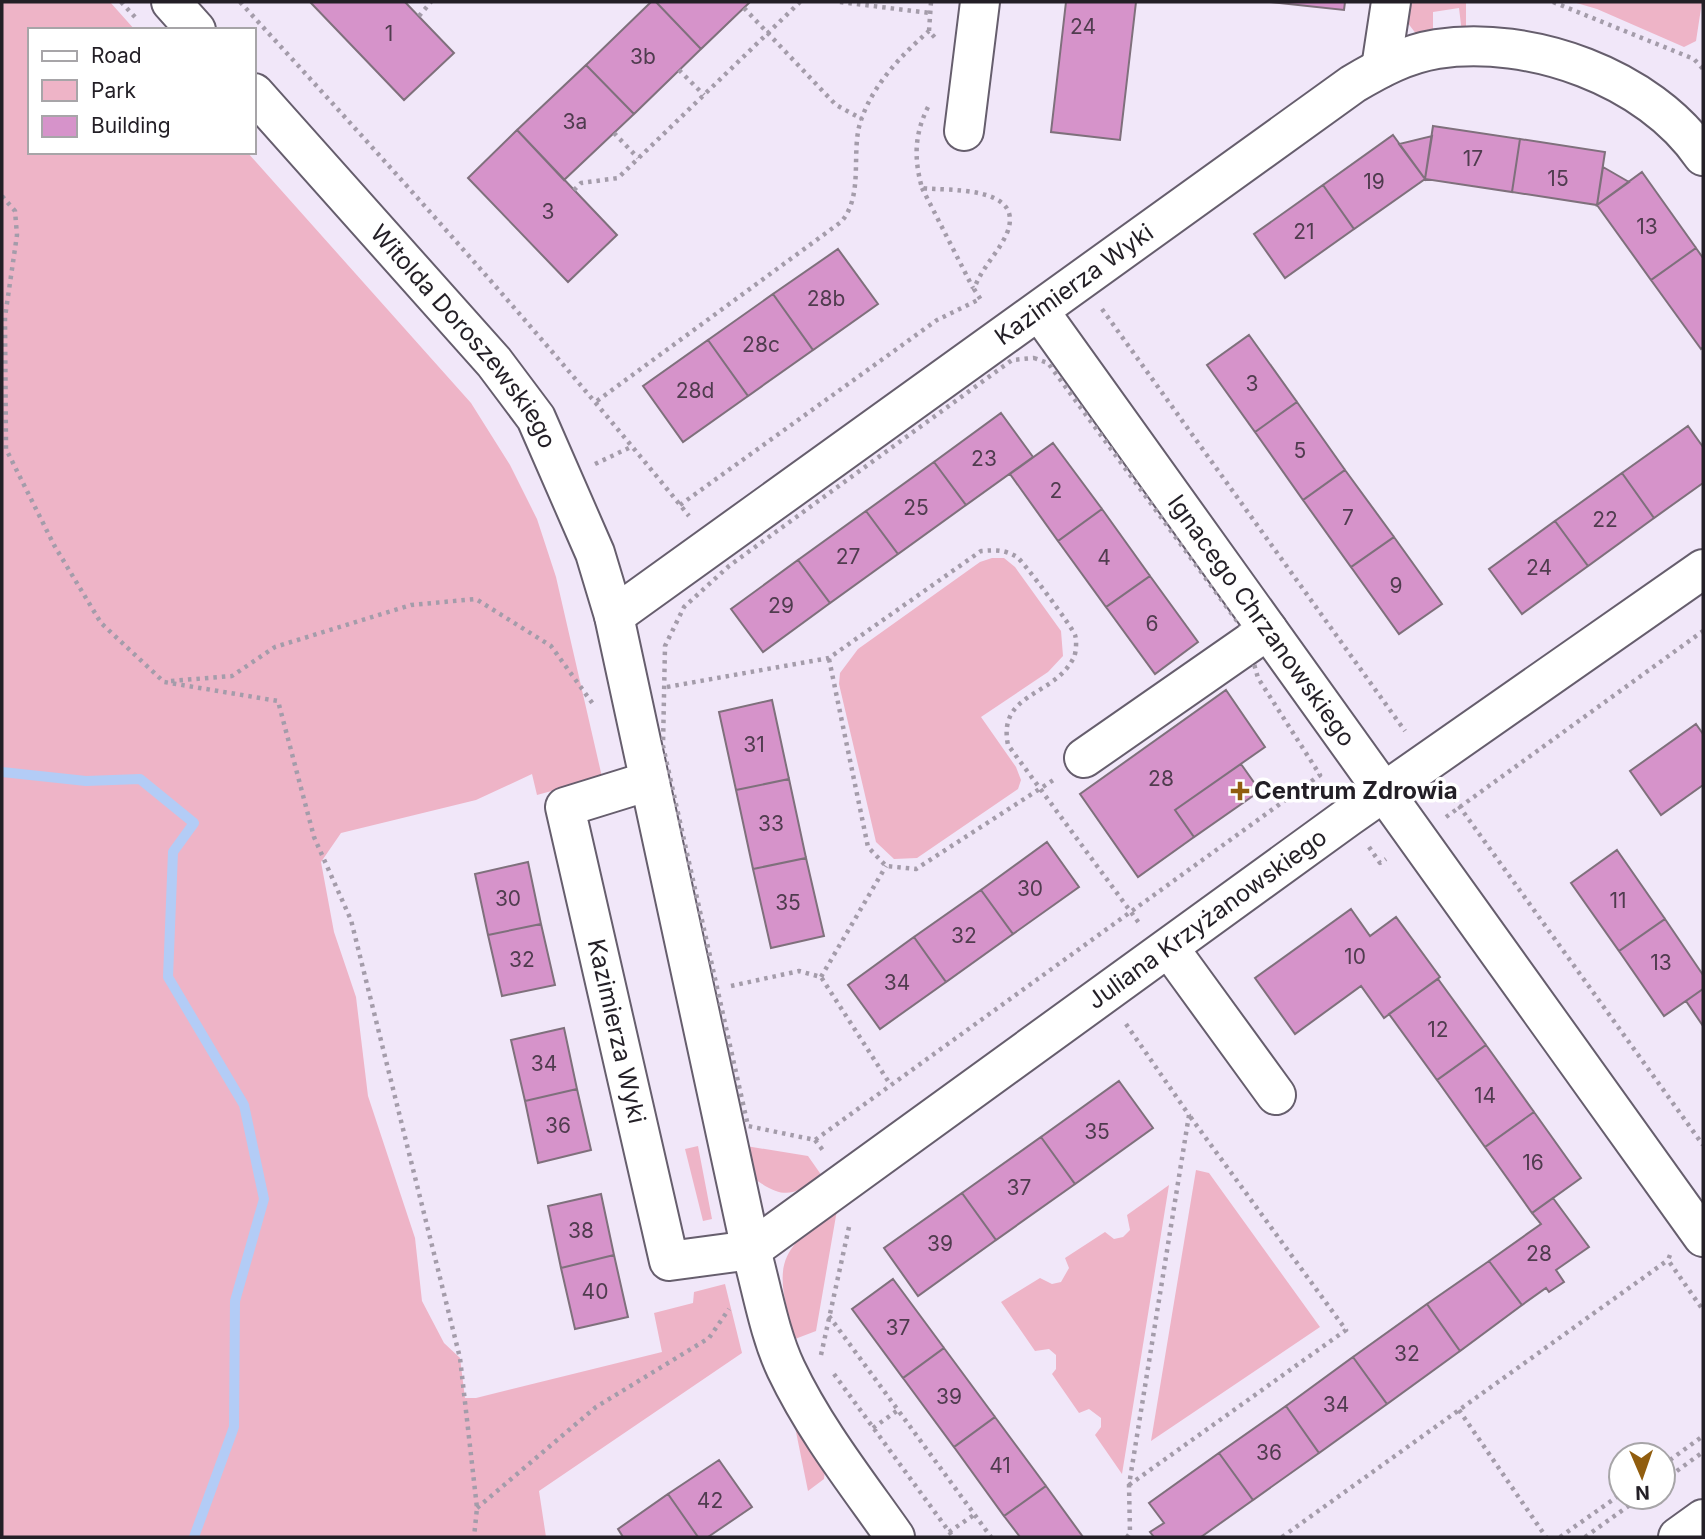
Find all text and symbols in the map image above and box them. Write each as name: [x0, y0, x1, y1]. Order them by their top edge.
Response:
house number: 24: [1070, 14, 1096, 39]
house number: 1: [385, 21, 393, 46]
legend: [28, 28, 256, 154]
text: Road: [91, 43, 142, 68]
house number: 3b: [630, 44, 656, 69]
text: Park: [91, 78, 136, 103]
house number: 3a: [563, 109, 587, 134]
text: Building: [91, 113, 171, 138]
house number: 17: [1463, 146, 1483, 171]
house number: 15: [1547, 166, 1569, 191]
house number: 19: [1363, 169, 1385, 194]
house number: 3: [542, 199, 554, 224]
house number: 13: [1636, 214, 1658, 239]
street label: Kazimierza Wyki: [989, 218, 1159, 351]
street label: Witolda Doroszewskiego: [365, 219, 562, 453]
house number: 21: [1293, 219, 1315, 244]
house number: 28b: [807, 286, 845, 311]
house number: 28c: [742, 332, 780, 357]
house number: 3: [1246, 371, 1258, 396]
house number: 28d: [676, 378, 714, 403]
house number: 5: [1294, 438, 1306, 463]
house number: 23: [971, 446, 997, 471]
house number: 2: [1050, 478, 1062, 503]
street label: Ignacego Chrzanowskiego: [1162, 489, 1362, 752]
house number: 25: [903, 495, 929, 520]
house number: 7: [1342, 505, 1354, 530]
house number: 22: [1592, 507, 1618, 532]
house number: 27: [836, 544, 860, 569]
house number: 4: [1097, 545, 1111, 570]
house number: 24: [1526, 555, 1552, 580]
house number: 9: [1389, 573, 1403, 598]
house number: 29: [768, 593, 794, 618]
house number: 6: [1145, 611, 1159, 636]
house number: 31: [743, 732, 765, 757]
house number: 28: [1148, 766, 1174, 791]
place label: Centrum Zdrowia: [1254, 776, 1458, 805]
marker: Centrum Zdrowia: [1232, 783, 1248, 799]
house number: 33: [758, 811, 784, 836]
street label: Juliana Krzyżanowskiego: [1082, 822, 1332, 1015]
house number: 30: [1017, 876, 1043, 901]
house number: 30: [495, 886, 521, 911]
house number: 11: [1609, 888, 1627, 913]
house number: 35: [775, 890, 801, 915]
house number: 32: [951, 923, 977, 948]
street label: Kazimierza Wyki: [582, 936, 652, 1126]
house number: 10: [1344, 944, 1366, 969]
house number: 32: [509, 947, 535, 972]
house number: 13: [1650, 950, 1672, 975]
house number: 34: [884, 970, 910, 995]
house number: 12: [1427, 1017, 1449, 1042]
house number: 34: [531, 1051, 557, 1076]
house number: 14: [1474, 1083, 1496, 1108]
house number: 36: [545, 1113, 571, 1138]
house number: 35: [1084, 1119, 1110, 1144]
house number: 16: [1522, 1150, 1544, 1175]
house number: 37: [1007, 1175, 1031, 1200]
house number: 38: [568, 1218, 594, 1243]
house number: 39: [927, 1231, 953, 1256]
house number: 28: [1526, 1241, 1552, 1266]
house number: 40: [582, 1279, 608, 1304]
house number: 37: [886, 1315, 910, 1340]
house number: 32: [1394, 1341, 1420, 1366]
house number: 39: [936, 1384, 962, 1409]
house number: 34: [1323, 1392, 1349, 1417]
house number: 36: [1256, 1440, 1282, 1465]
north arrow: [1607, 1441, 1677, 1511]
house number: 41: [989, 1453, 1011, 1478]
text: N: [1635, 1481, 1650, 1504]
house number: 42: [697, 1488, 723, 1513]

